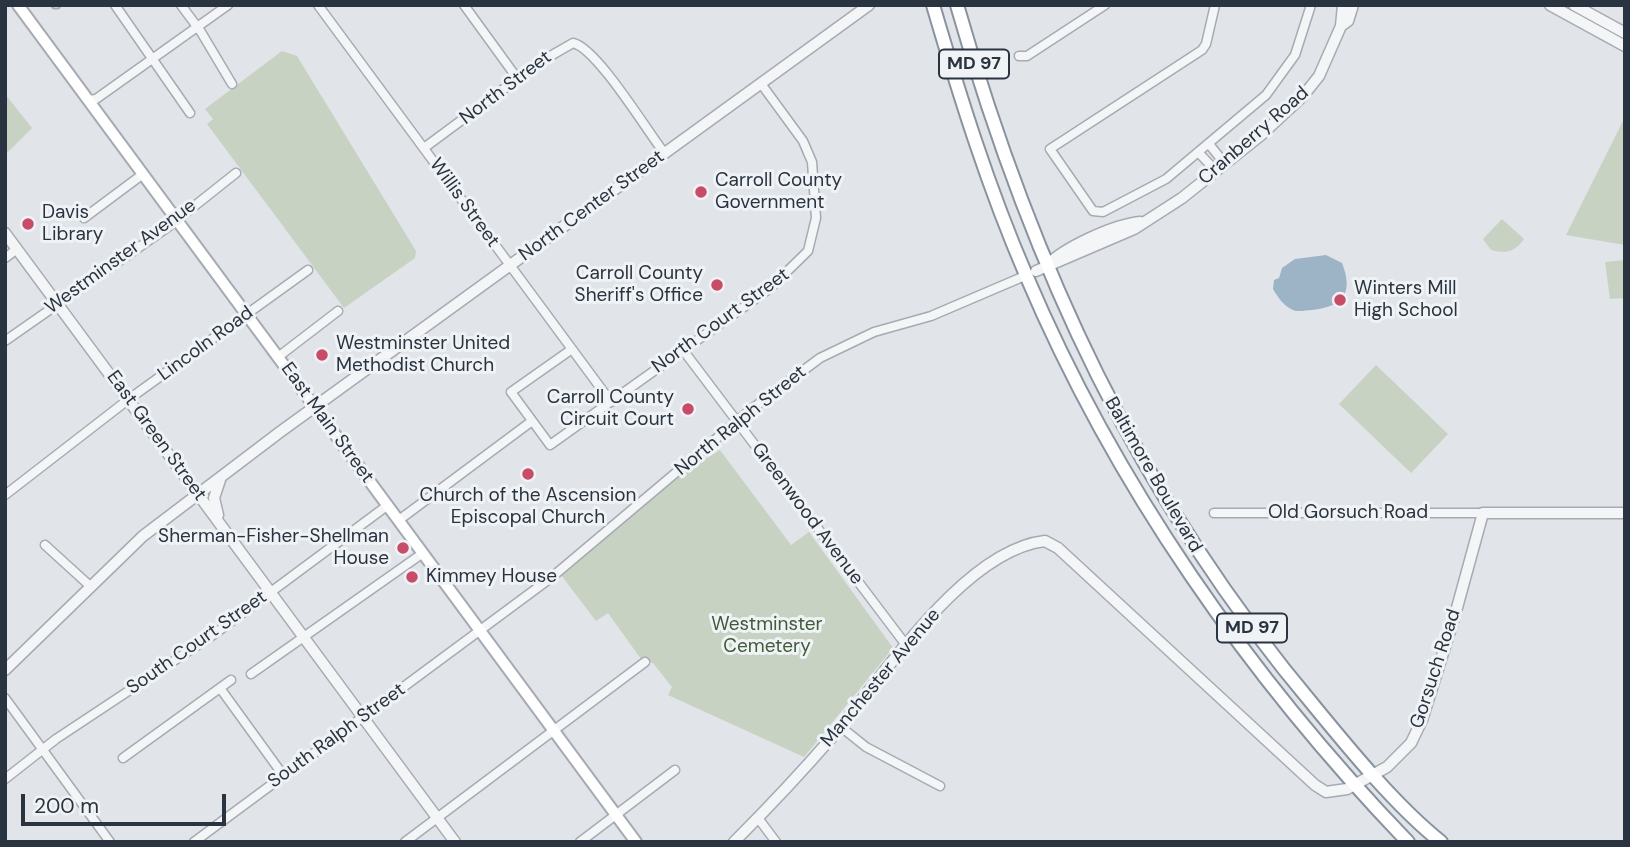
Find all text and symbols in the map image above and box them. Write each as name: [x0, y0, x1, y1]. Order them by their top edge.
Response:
street label: North Street: [456, 46, 556, 130]
road number: MD 97: [939, 50, 1009, 78]
street label: Cranberry Road: [1194, 82, 1314, 190]
street label: North Center Street: [515, 146, 669, 266]
street label: Willis Street: [424, 154, 504, 252]
place label: Carroll County Government: [715, 170, 842, 214]
marker: Carroll County Government: [693, 184, 709, 200]
street label: Westminster Avenue: [41, 195, 201, 319]
place label: Davis Library: [42, 202, 103, 246]
marker: Davis Library: [20, 216, 36, 232]
place label: Carroll County Sheriff's Office: [575, 263, 703, 307]
street label: North Court Street: [648, 264, 794, 378]
marker: Carroll County Sheriff's Office: [709, 277, 725, 293]
place label: Winters Mill High School: [1354, 278, 1458, 322]
marker: Winters Mill High School: [1332, 292, 1348, 308]
street label: Lincoln Road: [154, 302, 258, 386]
place label: Westminster United Methodist Church: [336, 333, 510, 377]
marker: Westminster United Methodist Church: [314, 347, 330, 363]
street label: East Main Street: [276, 358, 378, 488]
street label: North Ralph Street: [671, 361, 811, 481]
street label: East Green Street: [101, 367, 211, 505]
place label: Carroll County Circuit Court: [547, 387, 674, 431]
street label: Baltimore Boulevard: [1099, 393, 1207, 557]
marker: Carroll County Circuit Court: [680, 401, 696, 417]
street label: Greenwood Avenue: [746, 439, 868, 589]
marker: Church of the Ascension Episcopal Church: [520, 466, 536, 482]
place label: Church of the Ascension Episcopal Church: [420, 485, 636, 529]
street label: Old Gorsuch Road: [1268, 502, 1428, 524]
place label: Sherman-Fisher-Shellman House: [158, 526, 389, 570]
marker: Sherman-Fisher-Shellman House: [395, 540, 411, 556]
place label: Kimmey House: [426, 566, 557, 588]
marker: Kimmey House: [404, 569, 420, 585]
street label: South Court Street: [123, 586, 271, 700]
street label: Manchester Avenue: [816, 604, 946, 752]
street label: Gorsuch Road: [1406, 606, 1466, 732]
park label: Westminster Cemetery: [711, 614, 823, 658]
road number: MD 97: [1217, 614, 1287, 642]
street label: South Ralph Street: [264, 679, 410, 793]
scale bar: [24, 780, 229, 824]
text: 200 m: [34, 792, 99, 820]

